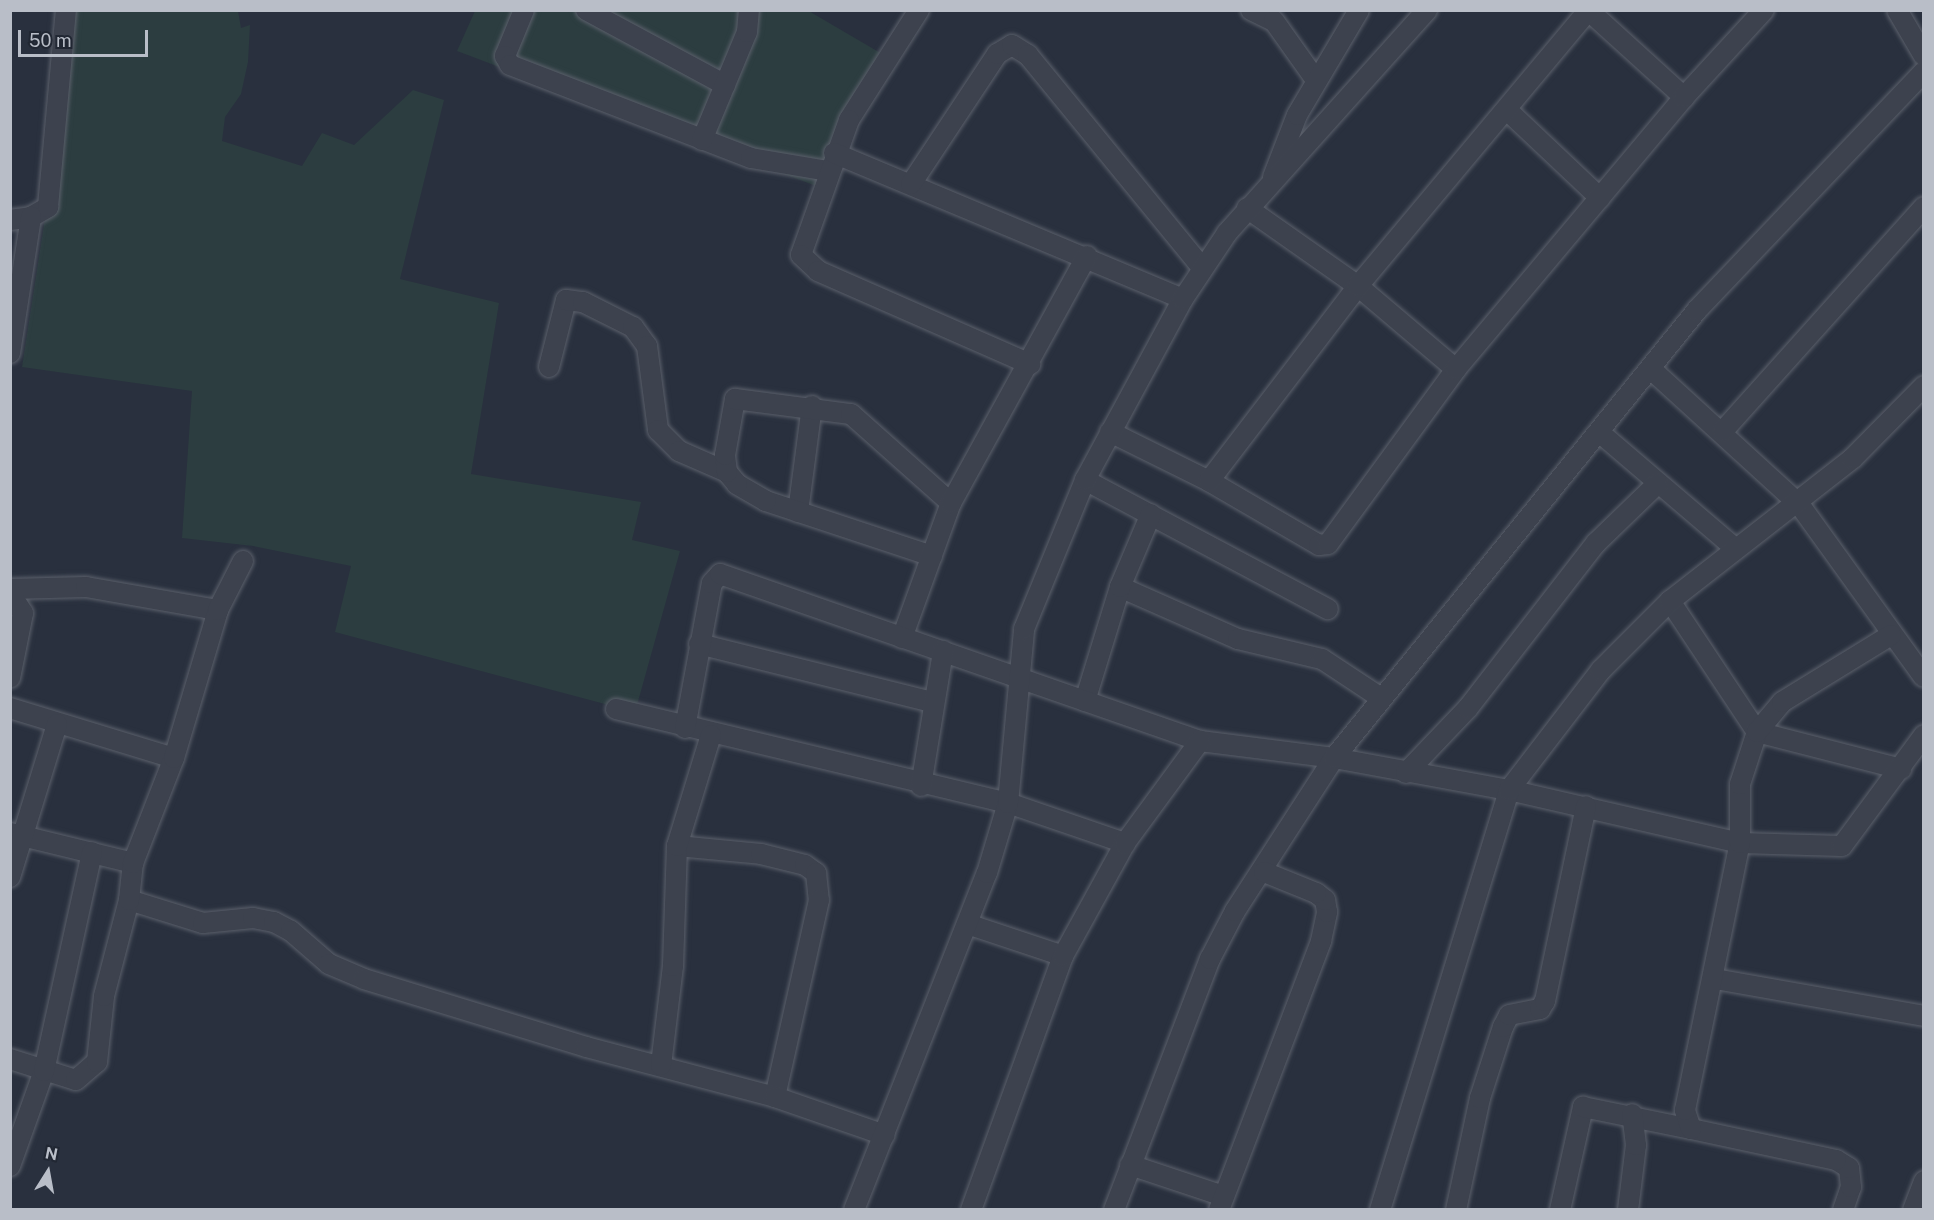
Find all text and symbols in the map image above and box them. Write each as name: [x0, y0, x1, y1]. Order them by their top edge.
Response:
scale bar: [21, 18, 152, 56]
text: 50 m: [29, 30, 72, 51]
north arrow: [18, 1142, 78, 1202]
text: N: [44, 1143, 59, 1164]

